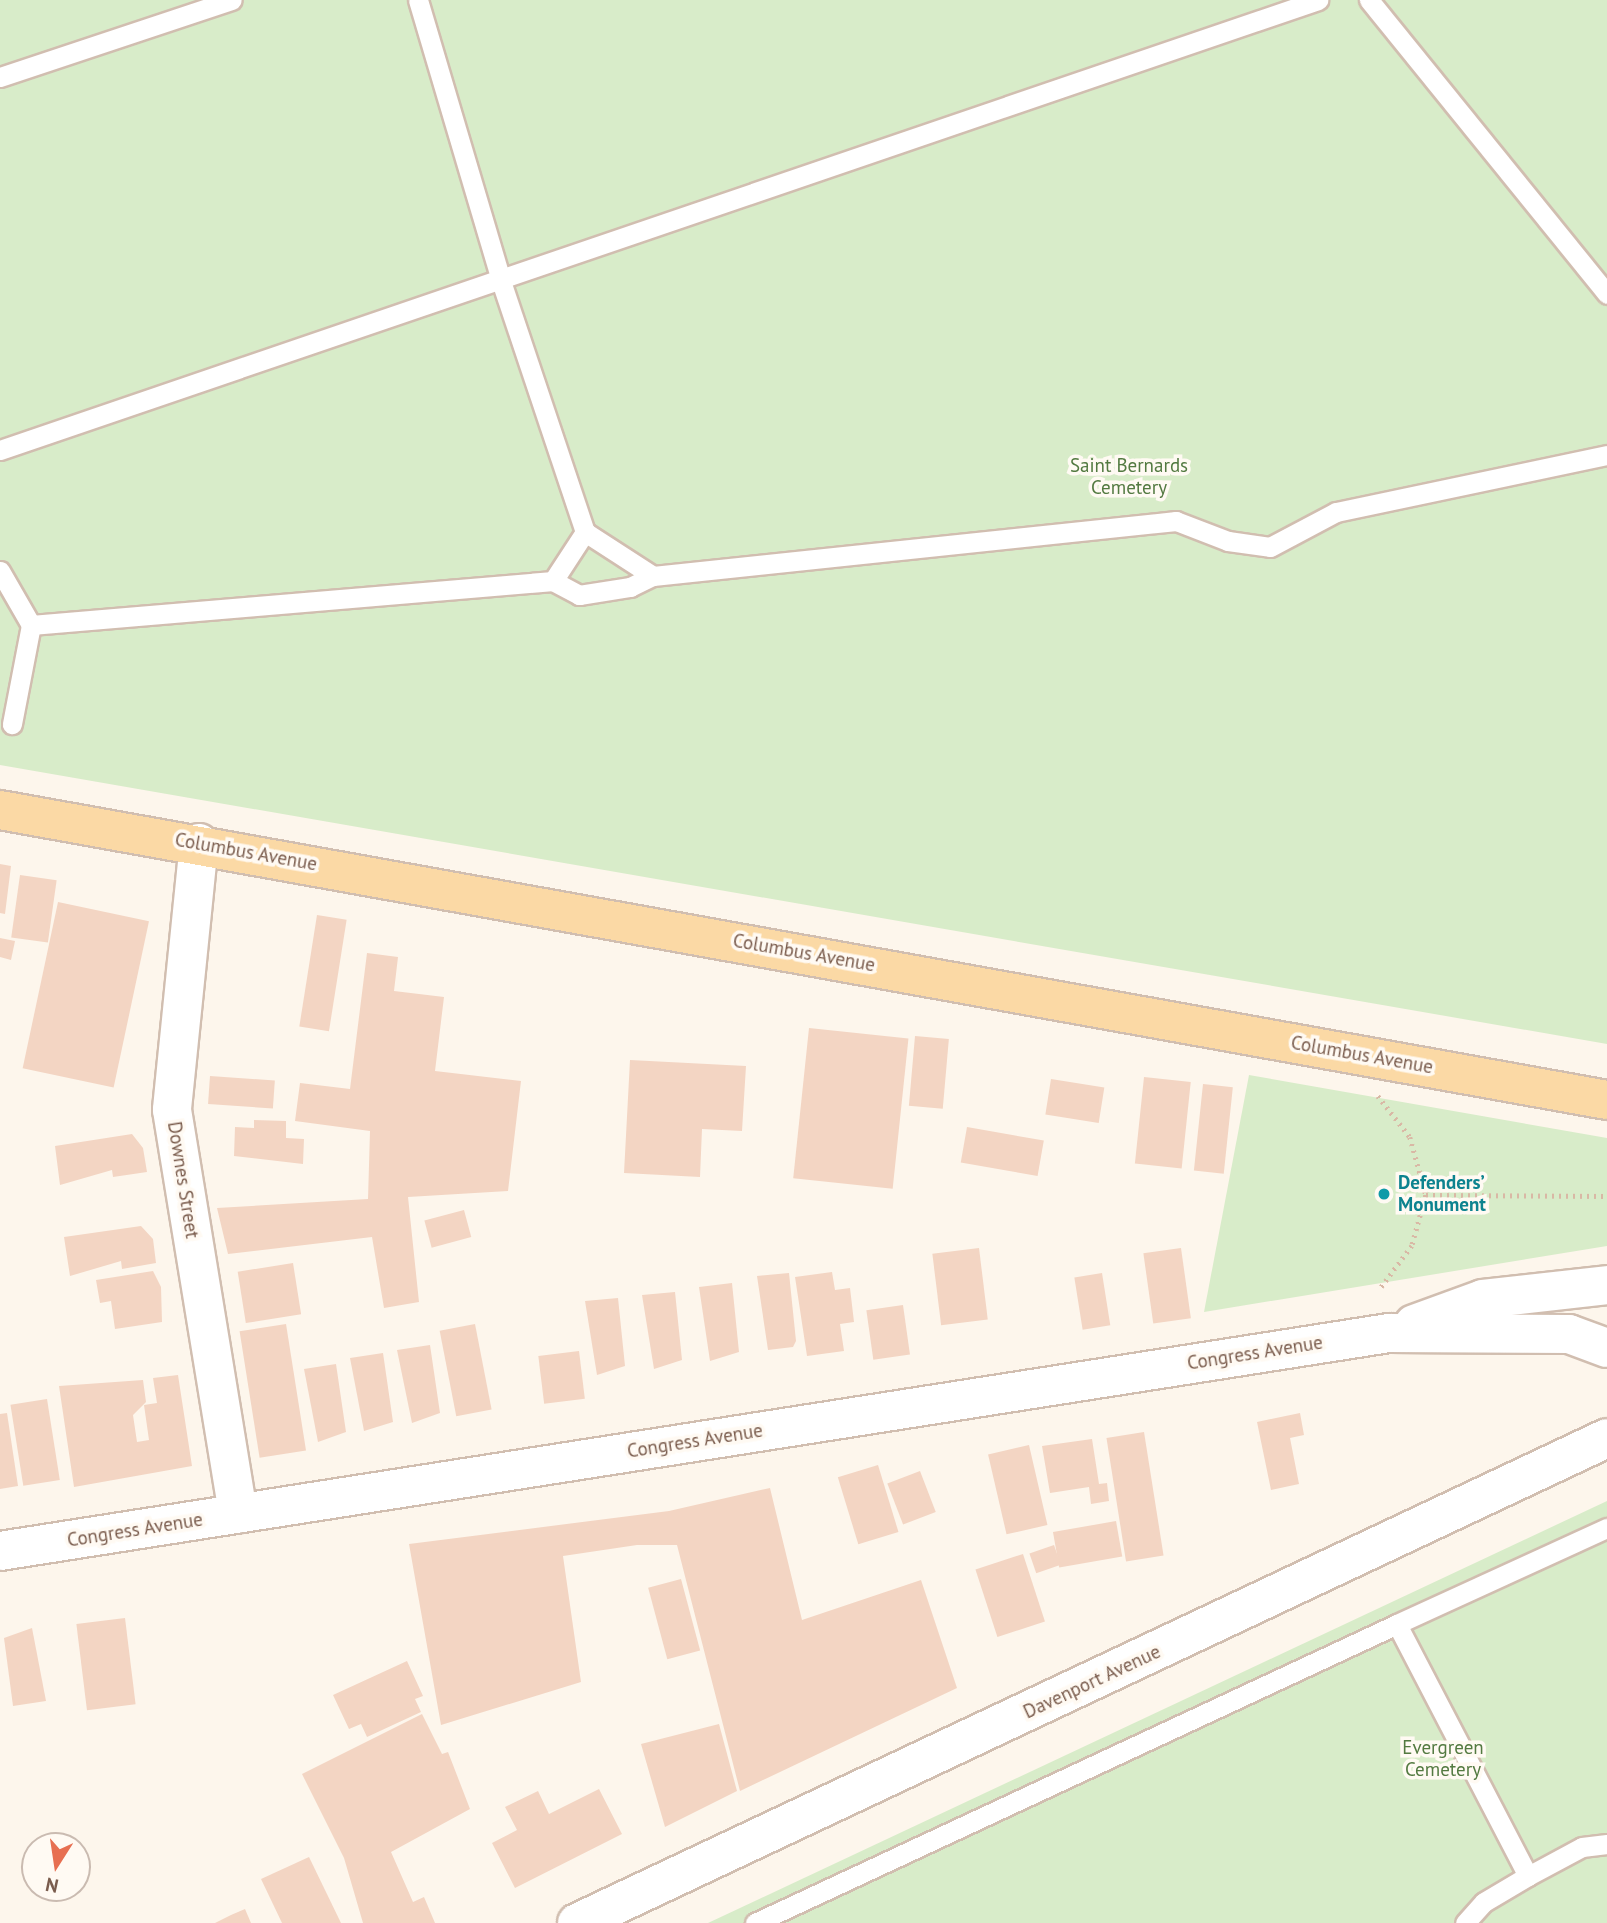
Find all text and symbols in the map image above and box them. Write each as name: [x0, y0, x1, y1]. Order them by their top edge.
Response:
park label: Saint Bernards Cemetery: [1070, 455, 1188, 499]
street label: Columbus Avenue: [173, 828, 319, 876]
street label: Columbus Avenue: [731, 929, 877, 977]
street label: Columbus Avenue: [1289, 1031, 1435, 1079]
street label: Downes Street: [163, 1120, 203, 1240]
place label: Defenders’ Monument: [1398, 1172, 1486, 1216]
marker: Defenders’ Monument: [1376, 1186, 1392, 1202]
street label: Congress Avenue: [1185, 1331, 1325, 1375]
street label: Congress Avenue: [625, 1419, 765, 1463]
street label: Congress Avenue: [65, 1508, 205, 1552]
street label: Davenport Avenue: [1020, 1640, 1164, 1724]
park label: Evergreen Cemetery: [1402, 1737, 1484, 1781]
north arrow: [21, 1832, 91, 1902]
text: N: [43, 1873, 61, 1899]

